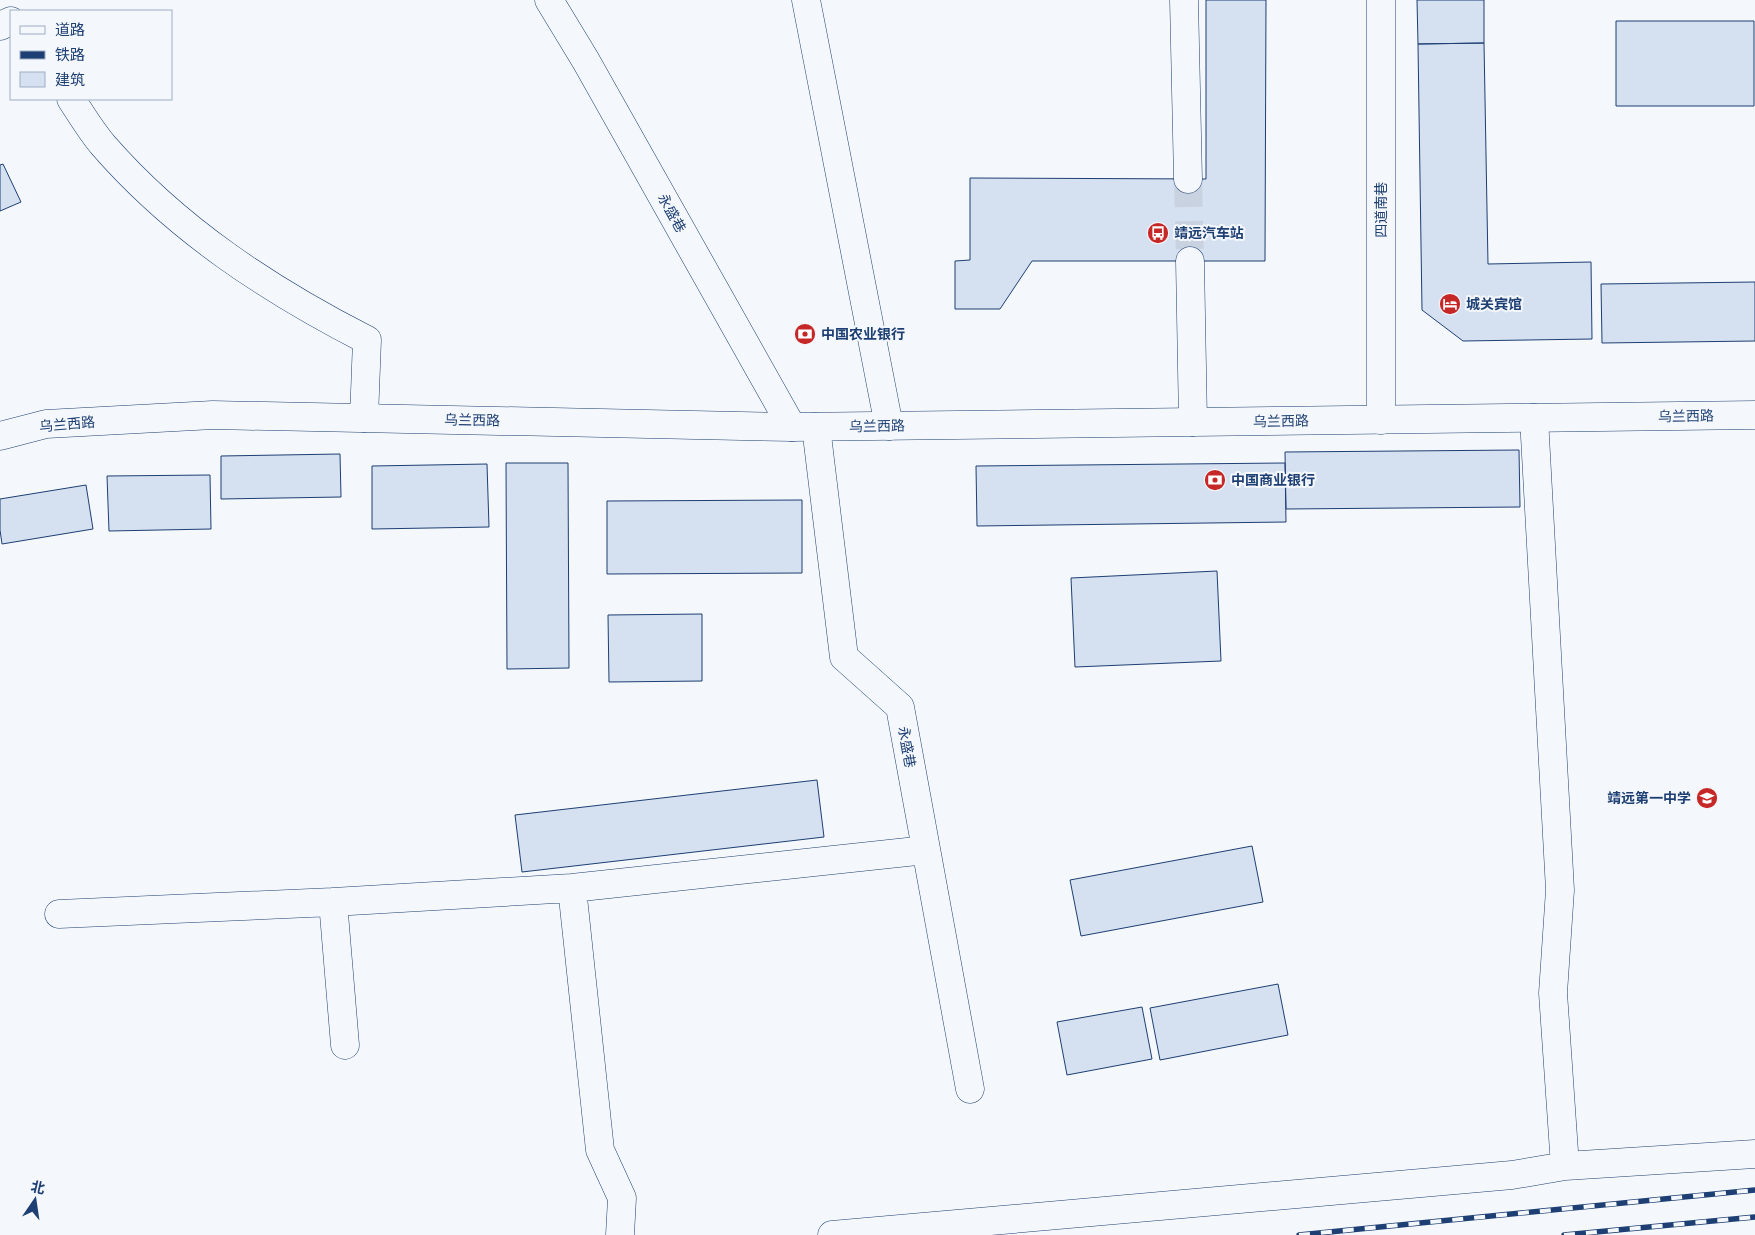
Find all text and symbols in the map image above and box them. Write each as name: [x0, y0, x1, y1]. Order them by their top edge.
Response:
legend: [10, 10, 172, 100]
text: 道路: [55, 21, 85, 38]
text: 铁路: [55, 46, 85, 63]
text: 建筑: [55, 71, 85, 88]
street label: 四道南巷: [1373, 182, 1389, 238]
street label: 永盛巷: [655, 191, 689, 235]
bus stop icon: 靖远汽车站: [1146, 221, 1170, 245]
place label: 靖远汽车站: [1174, 225, 1244, 241]
hotel icon: 城关宾馆: [1438, 292, 1462, 316]
place label: 城关宾馆: [1466, 296, 1522, 312]
bank icon: 中国农业银行: [793, 322, 817, 346]
place label: 中国农业银行: [821, 326, 905, 342]
street label: 乌兰西路: [1658, 408, 1714, 424]
street label: 乌兰西路: [444, 412, 500, 428]
street label: 乌兰西路: [1253, 413, 1309, 429]
street label: 乌兰西路: [38, 414, 96, 434]
street label: 乌兰西路: [849, 418, 905, 434]
bank icon: 中国商业银行: [1203, 468, 1227, 492]
place label: 中国商业银行: [1231, 472, 1315, 488]
street label: 永盛巷: [895, 725, 919, 769]
school or university icon: 靖远第一中学: [1695, 786, 1719, 810]
place label: 靖远第一中学: [1607, 790, 1691, 806]
north arrow: [10, 1175, 60, 1225]
text: 北: [29, 1178, 47, 1197]

